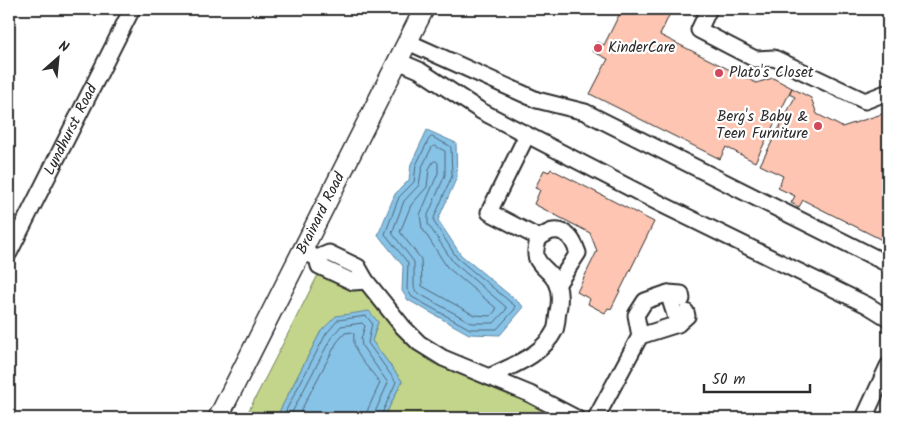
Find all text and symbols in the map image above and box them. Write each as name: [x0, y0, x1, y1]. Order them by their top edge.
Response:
north arrow: [32, 32, 82, 82]
text: N: [55, 35, 73, 59]
place label: KinderCare: [608, 36, 676, 60]
marker: KinderCare: [592, 42, 604, 54]
place label: Plato's Closet: [729, 61, 814, 85]
marker: Plato's Closet: [713, 67, 725, 79]
street label: Lyndhurst Road: [38, 80, 104, 180]
place label: Berg's Baby & Teen Furniture: [716, 105, 808, 146]
marker: Berg's Baby & Teen Furniture: [812, 120, 824, 132]
street label: Brainard Road: [290, 168, 352, 259]
scale bar: [704, 362, 811, 394]
text: 50 m: [712, 368, 746, 392]

